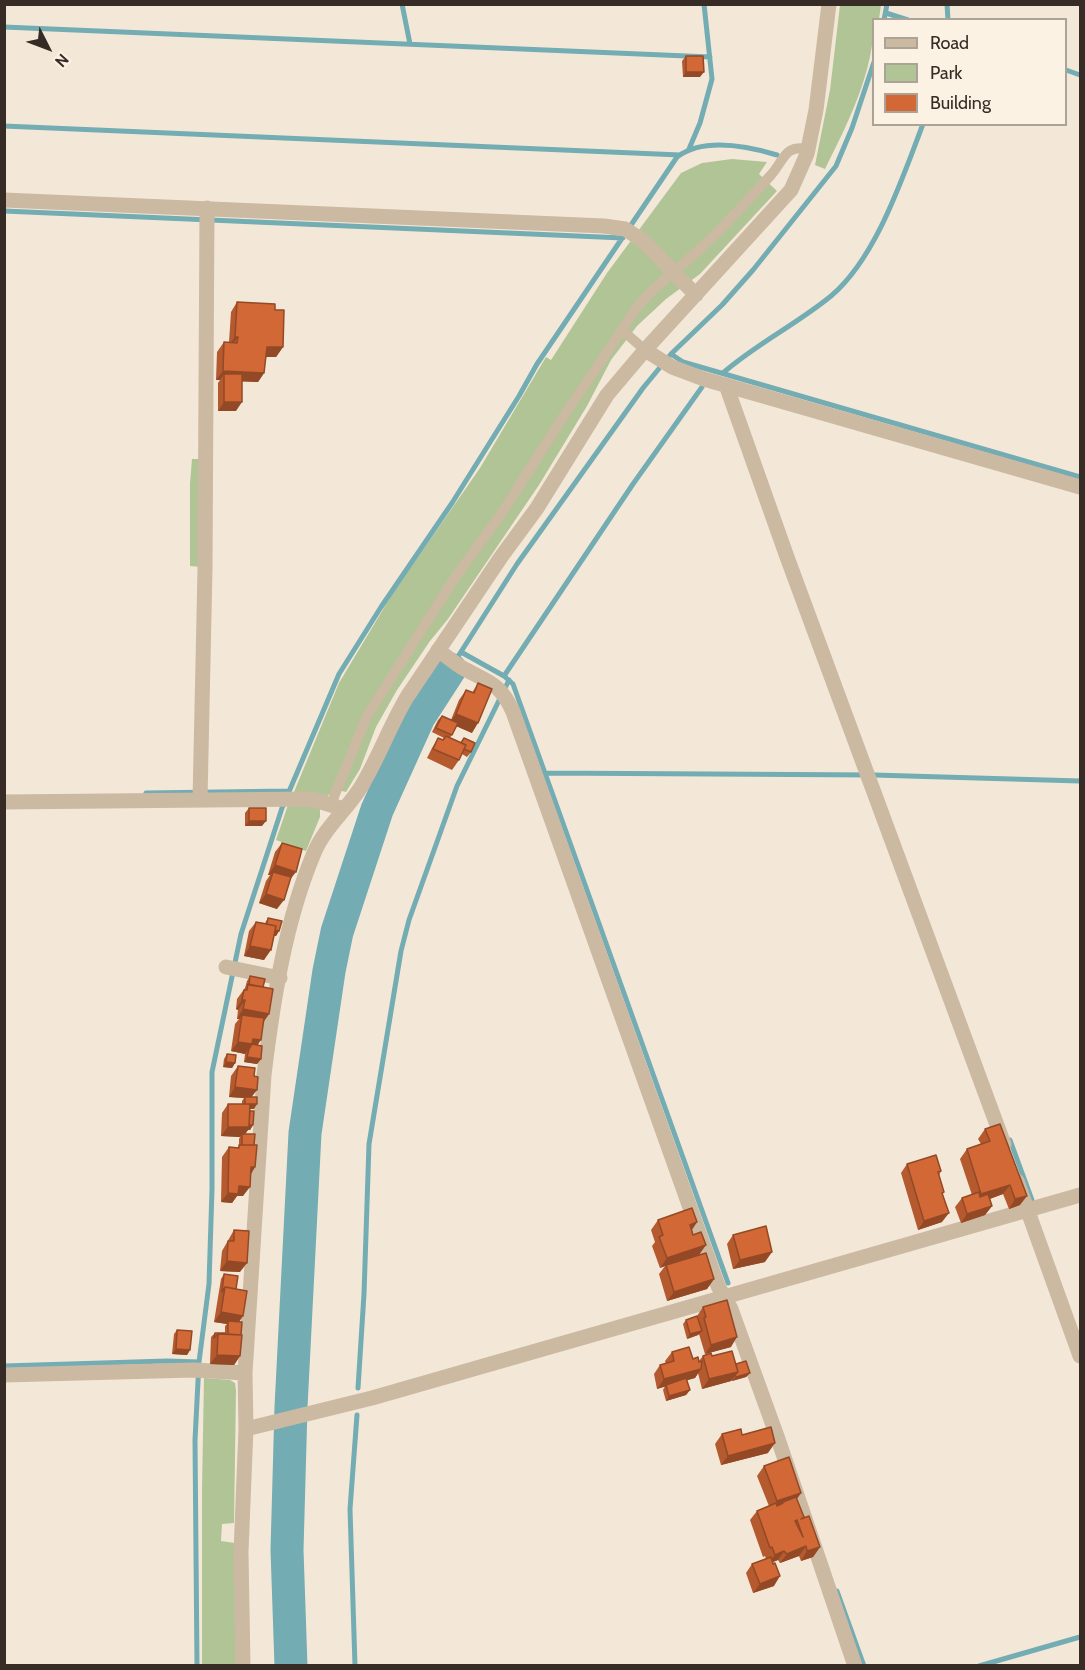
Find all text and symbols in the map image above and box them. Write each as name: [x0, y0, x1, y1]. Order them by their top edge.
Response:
north arrow: [18, 18, 78, 78]
legend: [872, 18, 1067, 126]
text: Road: [930, 32, 969, 54]
text: N: [51, 50, 73, 71]
text: Park: [930, 62, 962, 84]
text: Building: [930, 92, 991, 114]

